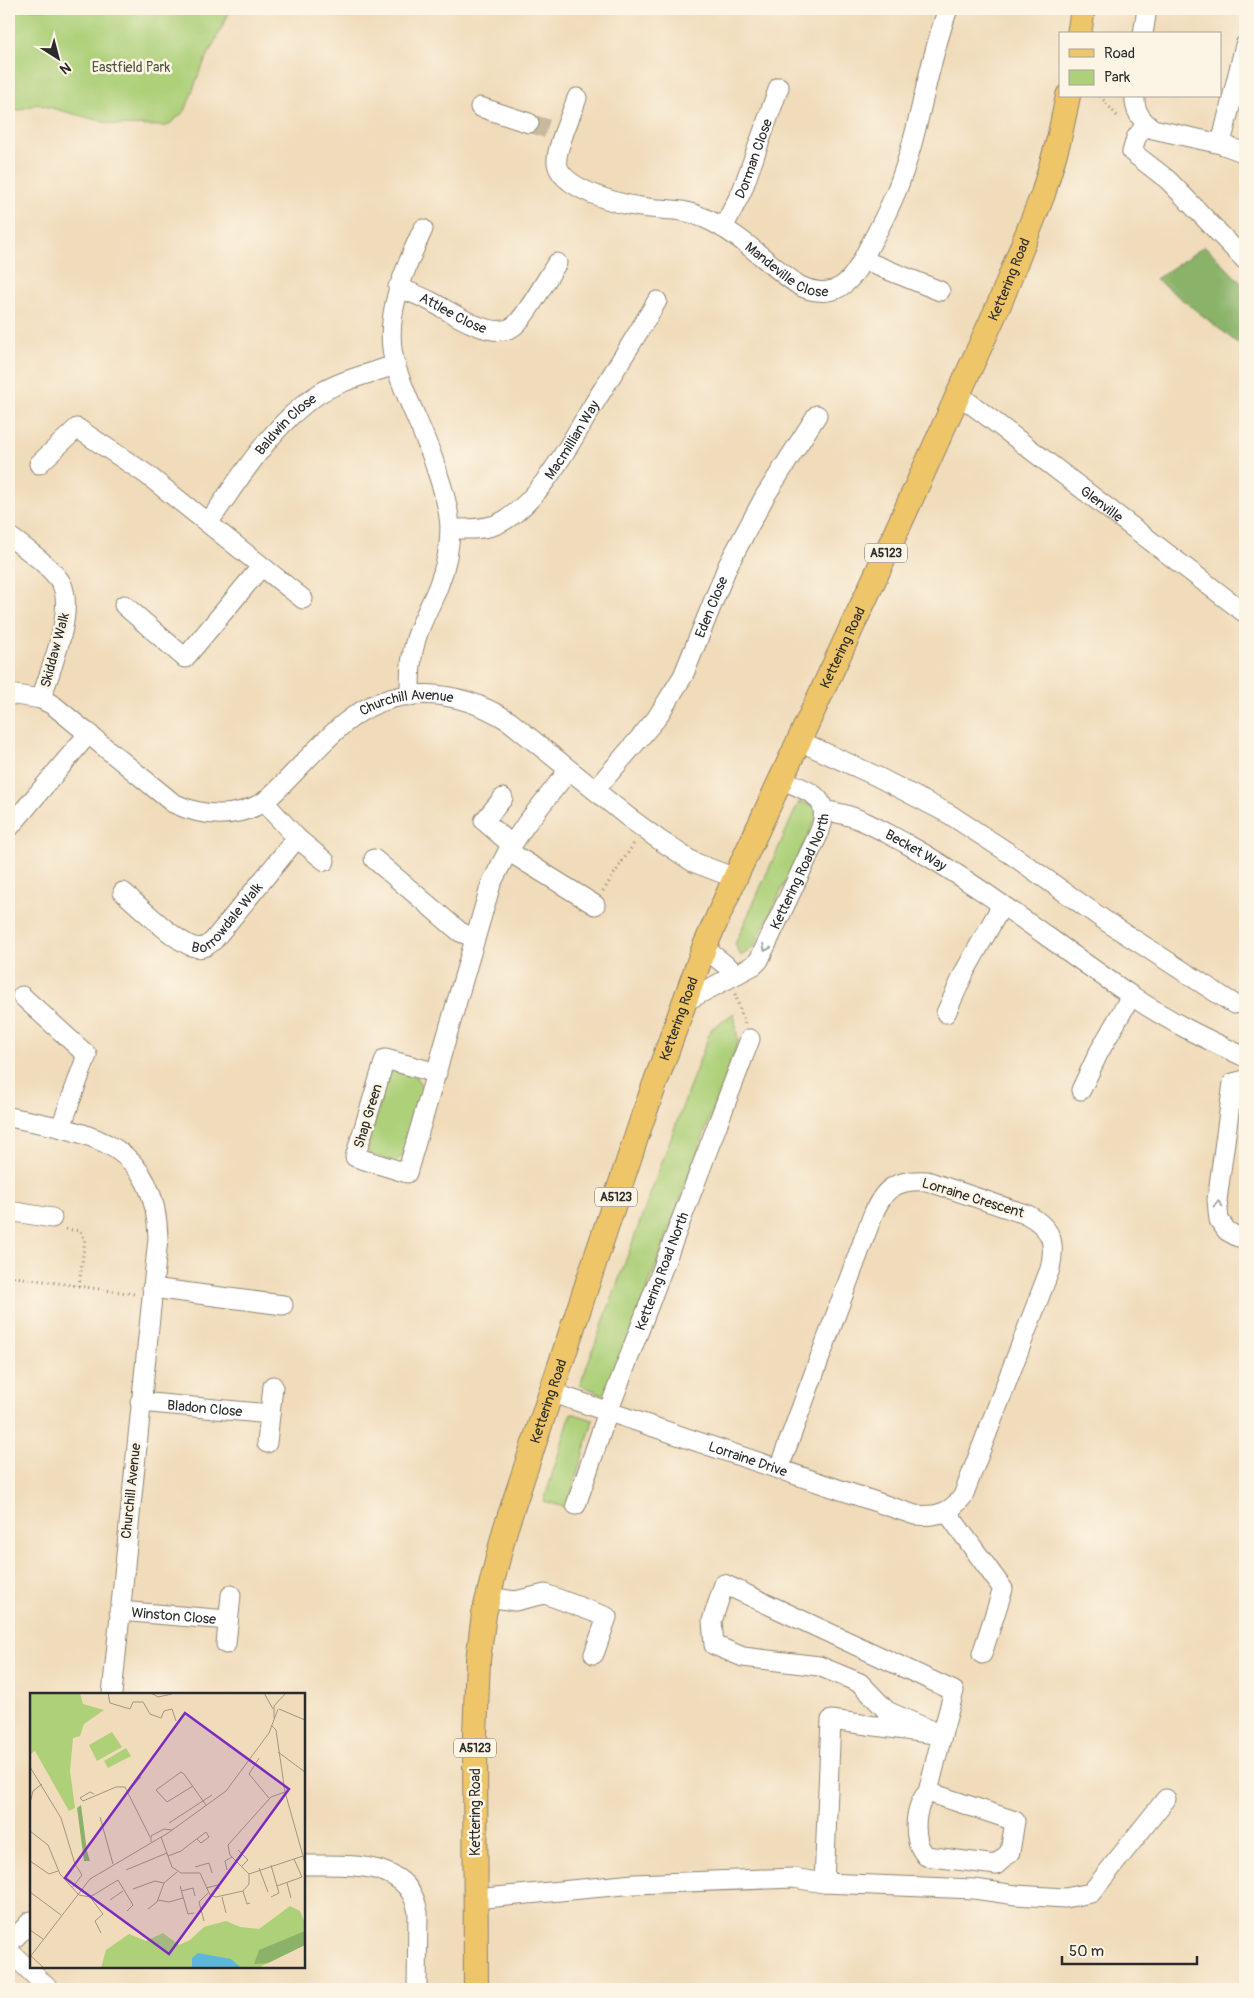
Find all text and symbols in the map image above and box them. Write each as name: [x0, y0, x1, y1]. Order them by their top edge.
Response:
north arrow: [32, 32, 82, 82]
legend: [1059, 32, 1222, 98]
text: Road: [1104, 44, 1135, 63]
text: N: [57, 58, 74, 78]
park label: Eastfield Park: [92, 59, 170, 76]
text: Park: [1104, 68, 1131, 87]
street label: Dorman Close: [731, 116, 776, 201]
street label: Kettering Road: [984, 235, 1033, 324]
street label: Mandeville Close: [742, 238, 829, 300]
street label: Attlee Close: [417, 289, 489, 337]
street label: Baldwin Close: [251, 390, 319, 458]
street label: Macmillian Way: [541, 397, 603, 482]
street label: Glenville: [1077, 482, 1127, 526]
road number: A5123: [865, 544, 907, 562]
street label: Eden Close: [691, 574, 731, 640]
street label: Kettering Road: [816, 604, 869, 691]
street label: Skiddaw Walk: [37, 611, 73, 689]
street label: Churchill Avenue: [356, 686, 455, 719]
street label: Kettering Road North: [766, 813, 832, 932]
street label: Becket Way: [883, 826, 950, 874]
street label: Borrowdale Walk: [190, 879, 266, 956]
one-way arrow: [762, 943, 773, 952]
street label: Kettering Road: [656, 974, 701, 1063]
street label: Shap Green: [350, 1082, 386, 1150]
street label: Lorraine Crescent: [920, 1174, 1026, 1222]
road number: A5123: [595, 1188, 637, 1206]
one-way arrow: [1213, 1200, 1224, 1208]
street label: Kettering Road North: [631, 1210, 692, 1333]
street label: Kettering Road: [526, 1357, 570, 1445]
street label: Bladon Close: [166, 1396, 243, 1420]
street label: Lorraine Drive: [706, 1438, 790, 1480]
street label: Churchill Avenue: [118, 1442, 144, 1540]
street label: Winston Close: [131, 1604, 217, 1628]
inset map: [30, 1693, 305, 1968]
road number: A5123: [454, 1739, 496, 1758]
street label: Kettering Road: [467, 1768, 484, 1856]
scale bar: [1062, 1933, 1196, 1965]
text: 50 m: [1069, 1942, 1104, 1961]

